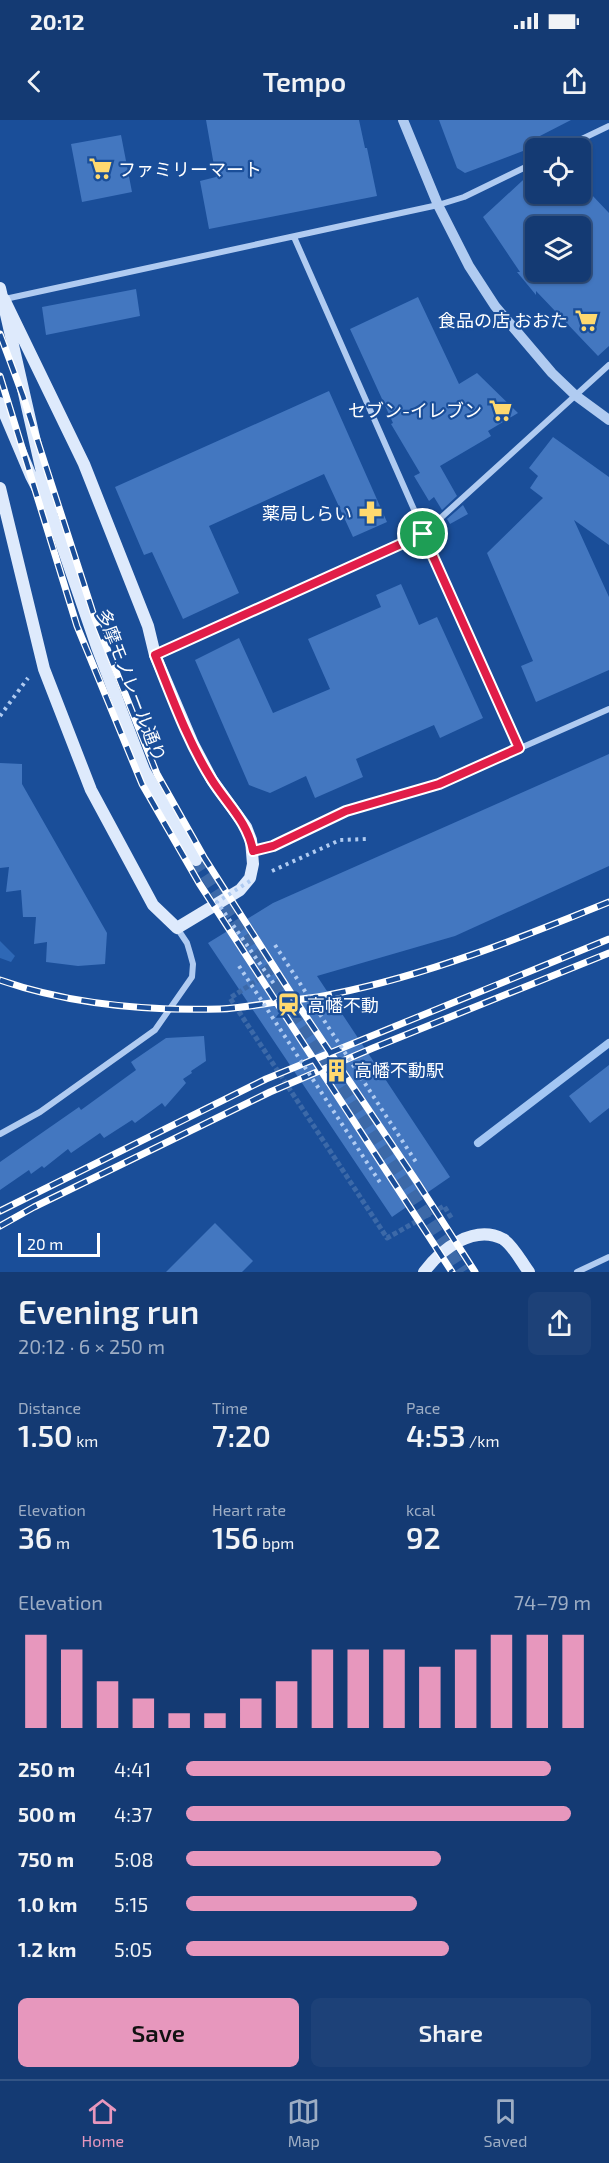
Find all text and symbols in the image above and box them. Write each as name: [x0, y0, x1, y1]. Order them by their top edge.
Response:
text: 20:12: [30, 8, 85, 34]
icon: back: [18, 65, 51, 98]
text: Tempo: [263, 65, 346, 97]
icon: share: [558, 65, 591, 98]
map controls: [525, 138, 591, 282]
button: locate: [525, 138, 591, 204]
supermarket icon: ファミリーマート: [87, 156, 113, 182]
place label: ファミリーマート: [118, 158, 262, 180]
button: layers: [525, 216, 591, 282]
supermarket icon: 食品の店 おおた: [573, 307, 599, 333]
place label: 食品の店 おおた: [438, 309, 568, 331]
supermarket icon: セブン-イレブン: [487, 397, 513, 423]
place label: セブン-イレブン: [348, 399, 482, 421]
pharmacy icon: 薬局しらい: [357, 500, 383, 526]
place label: 薬局しらい: [262, 502, 352, 524]
pin: [397, 508, 448, 559]
icon: arrive: [406, 517, 439, 550]
street label: 多摩モノレール通り: [93, 605, 171, 765]
station icon: 高幡不動: [276, 992, 302, 1018]
place label: 高幡不動: [307, 994, 379, 1016]
building icon: 高幡不動駅: [323, 1057, 349, 1083]
place label: 高幡不動駅: [354, 1059, 444, 1081]
scale bar: [18, 1230, 100, 1258]
text: 20 m: [27, 1234, 63, 1253]
text: Evening run: [18, 1291, 199, 1331]
button: share: [528, 1292, 591, 1355]
text: 20:12 · 6 × 250 m: [18, 1334, 165, 1358]
text: Distance: [18, 1398, 81, 1417]
text: Time: [212, 1398, 248, 1417]
text: Pace: [406, 1398, 440, 1417]
text: 1.50: [18, 1417, 73, 1453]
text: 7:20: [212, 1417, 271, 1453]
text: 4:53: [406, 1417, 466, 1453]
text: km: [73, 1431, 98, 1450]
text: /km: [466, 1431, 500, 1450]
text: Elevation: [18, 1500, 86, 1519]
text: Heart rate: [212, 1500, 286, 1519]
text: kcal: [406, 1500, 435, 1519]
text: 36: [18, 1519, 52, 1555]
text: 156: [212, 1519, 258, 1555]
text: 92: [406, 1519, 441, 1555]
text: m: [52, 1533, 70, 1552]
text: bpm: [258, 1533, 294, 1552]
text: Elevation: [18, 1590, 103, 1614]
text: 74–79 m: [514, 1590, 591, 1614]
text: 250 m: [18, 1757, 75, 1781]
text: 4:41: [114, 1757, 151, 1781]
text: 500 m: [18, 1802, 76, 1826]
text: 4:37: [114, 1802, 152, 1826]
text: 750 m: [18, 1847, 74, 1871]
text: 5:08: [114, 1847, 154, 1871]
text: 1.0 km: [18, 1892, 77, 1916]
text: 5:15: [114, 1892, 148, 1916]
text: 1.2 km: [18, 1937, 76, 1961]
text: 5:05: [114, 1937, 152, 1961]
button: Save: [18, 1998, 299, 2067]
button: Share: [311, 1998, 591, 2067]
tab: Home: [82, 2095, 124, 2150]
tab: Map: [287, 2095, 320, 2150]
tab: Saved: [483, 2095, 527, 2150]

